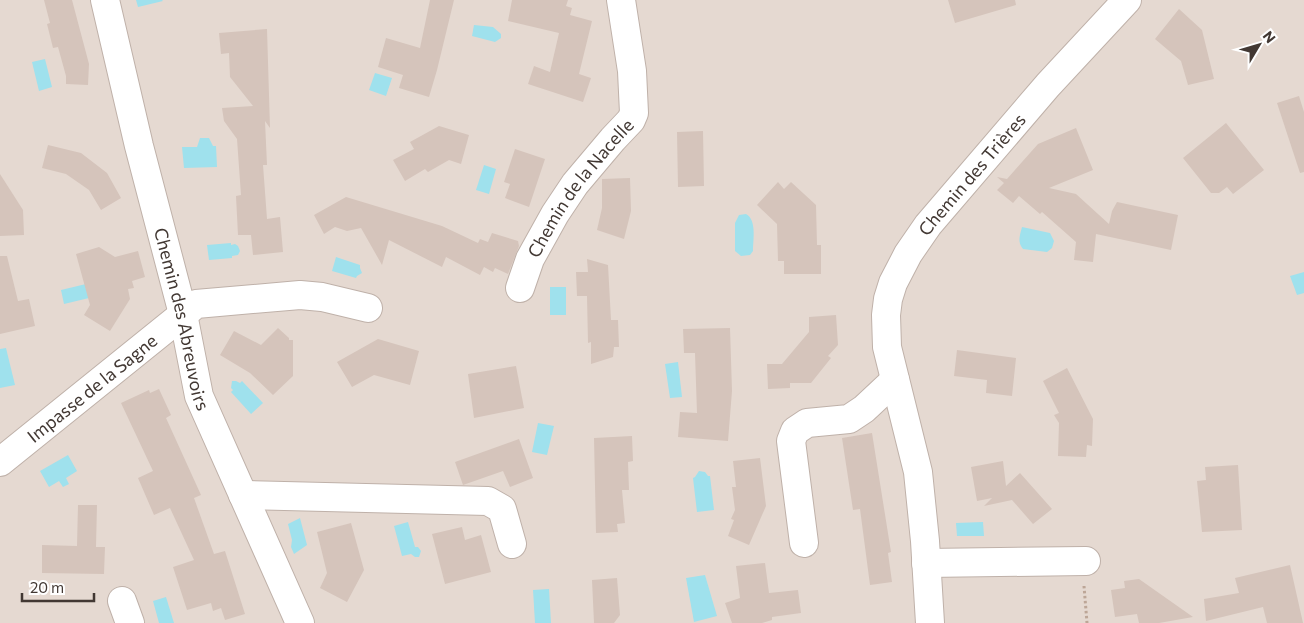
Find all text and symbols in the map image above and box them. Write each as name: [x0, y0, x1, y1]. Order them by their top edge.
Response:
north arrow: [1234, 20, 1284, 70]
text: N: [1260, 27, 1280, 46]
street label: Chemin des Trières: [913, 109, 1030, 239]
street label: Chemin de la Nacelle: [522, 114, 638, 261]
street label: Chemin des Abreuvoirs: [150, 225, 215, 414]
street label: Impasse de la Sagne: [22, 329, 161, 447]
scale bar: [22, 570, 95, 602]
text: 20 m: [30, 578, 64, 596]

